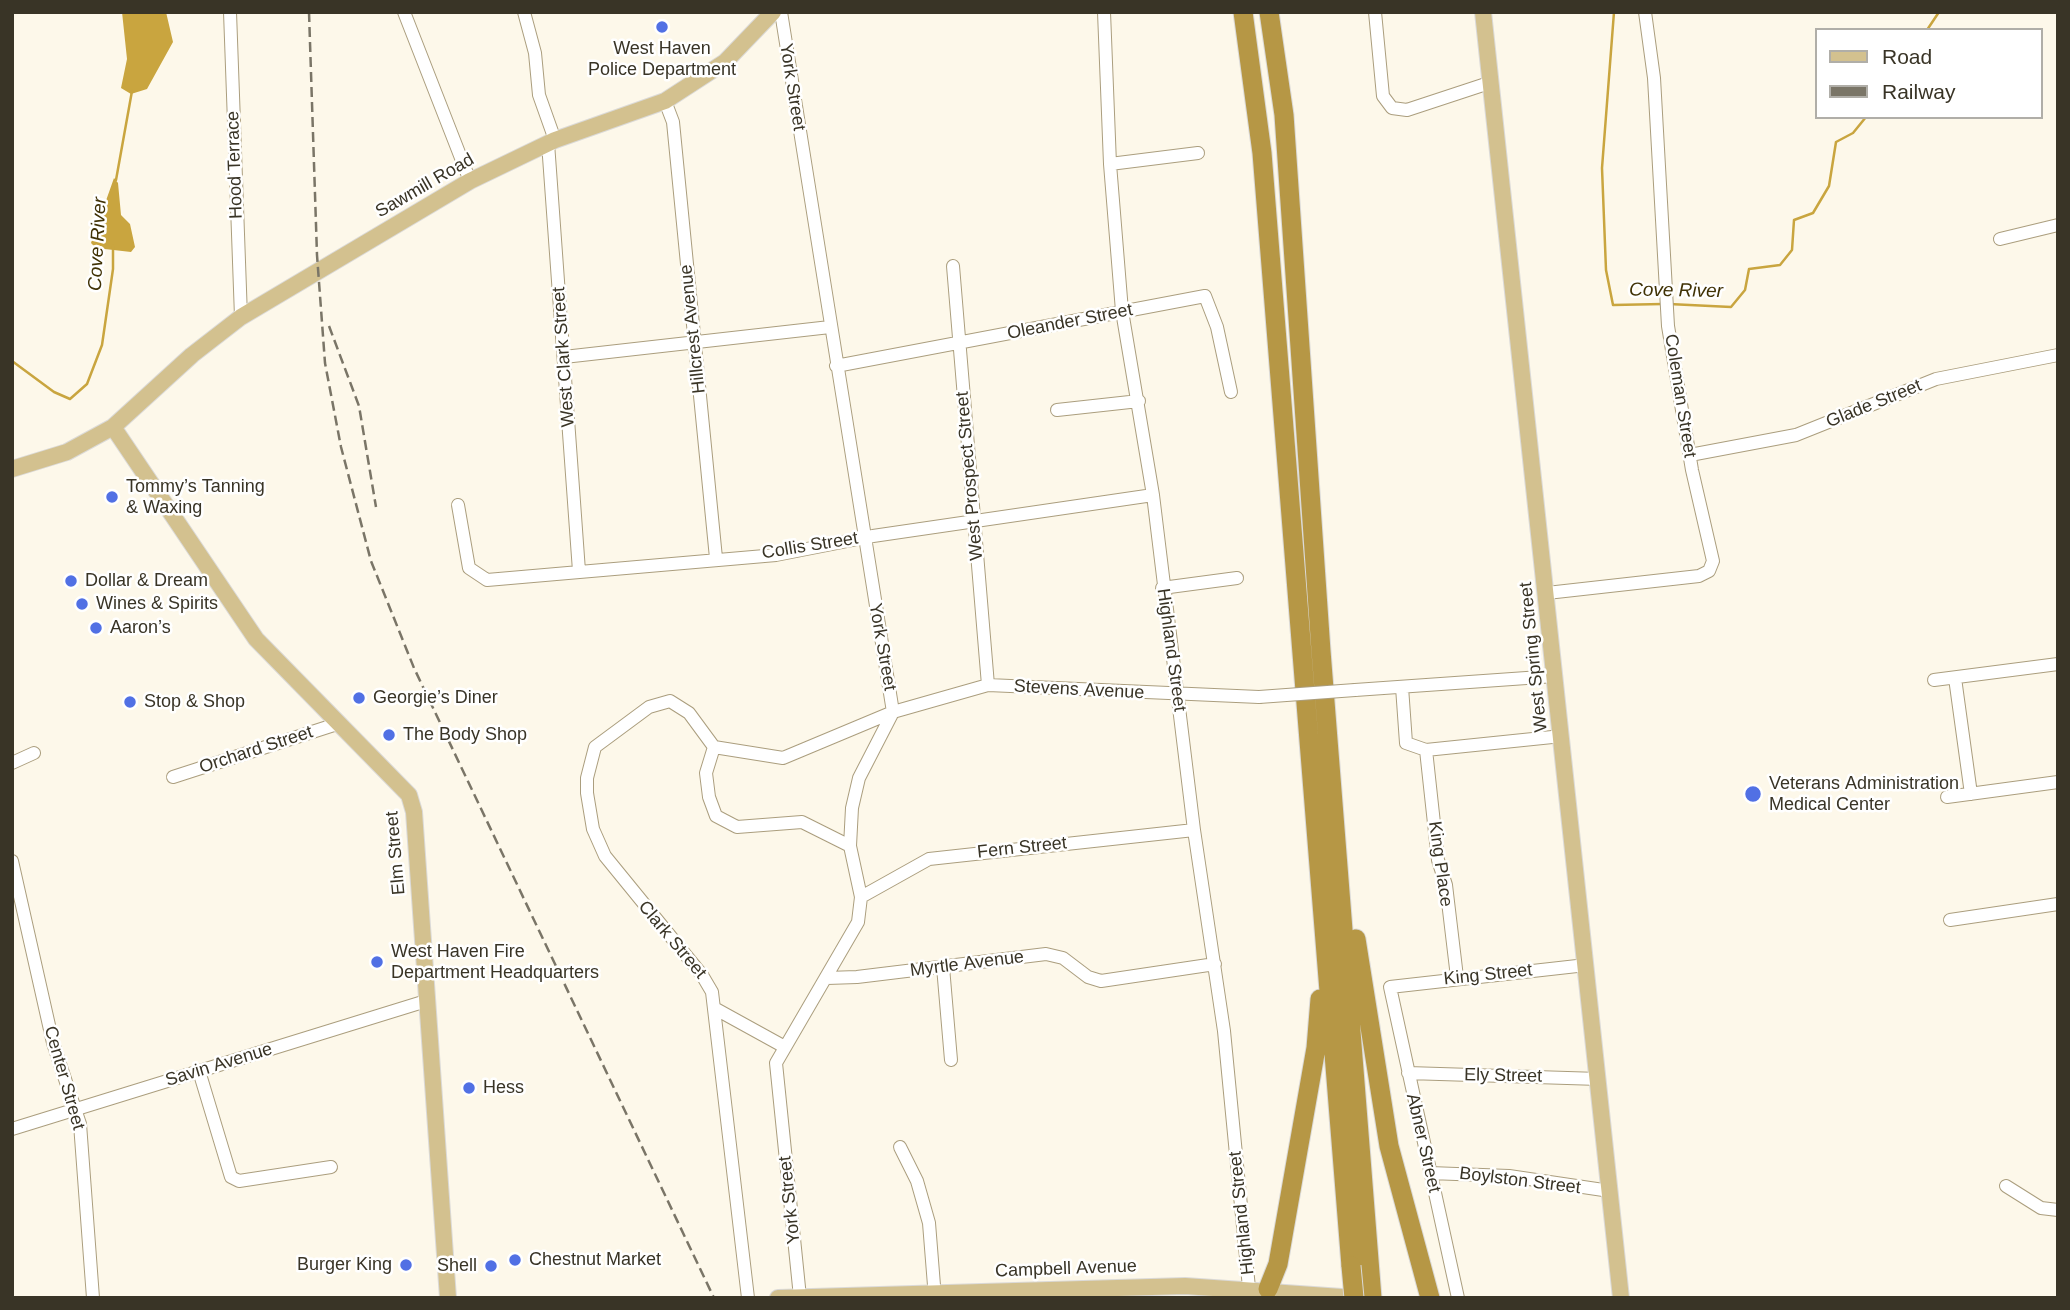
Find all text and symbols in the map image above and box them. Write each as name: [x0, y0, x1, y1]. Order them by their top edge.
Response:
marker: West Haven Police Department: [654, 19, 670, 35]
legend: [1814, 28, 2042, 119]
place label: West Haven Police Department: [588, 38, 736, 80]
street label: York Street: [774, 42, 810, 132]
text: Road: [1882, 45, 1932, 68]
text: Railway: [1882, 80, 1956, 103]
street label: Hood Terrace: [222, 111, 248, 219]
street label: Sawmill Road: [372, 149, 478, 223]
water label: Cove River: [84, 196, 112, 292]
street label: Hillcrest Avenue: [675, 263, 711, 395]
water label: Cove River: [1629, 279, 1723, 303]
street label: West Clark Street: [548, 286, 580, 428]
street label: Oleander Street: [1006, 299, 1134, 345]
street label: Coleman Street: [1660, 333, 1700, 459]
street label: Glade Street: [1823, 375, 1925, 433]
street label: West Prospect Street: [952, 391, 988, 561]
place label: Tommy’s Tanning & Waxing: [126, 476, 265, 518]
marker: Tommy’s Tanning & Waxing: [104, 489, 120, 505]
street label: Collis Street: [760, 528, 860, 564]
place label: Dollar & Dream: [85, 570, 208, 592]
marker: Dollar & Dream: [63, 573, 79, 589]
street label: West Spring Street: [1515, 581, 1553, 733]
street label: Highland Street: [1152, 587, 1190, 713]
place label: Wines & Spirits: [96, 593, 218, 615]
marker: Wines & Spirits: [74, 596, 90, 612]
street label: York Street: [864, 602, 900, 692]
place label: Aaron’s: [110, 617, 171, 639]
marker: Aaron’s: [88, 620, 104, 636]
street label: Stevens Avenue: [1013, 676, 1145, 704]
place label: Georgie’s Diner: [373, 687, 498, 709]
marker: Georgie’s Diner: [351, 690, 367, 706]
place label: Stop & Shop: [144, 691, 245, 713]
marker: Stop & Shop: [122, 694, 138, 710]
street label: Orchard Street: [197, 721, 315, 779]
place label: The Body Shop: [403, 724, 527, 746]
marker: The Body Shop: [381, 727, 397, 743]
place label: Veterans Administration Medical Center: [1769, 773, 1959, 816]
marker: Veterans Administration Medical Center: [1743, 784, 1763, 804]
street label: Elm Street: [382, 810, 410, 896]
street label: King Place: [1423, 820, 1457, 908]
street label: Fern Street: [976, 833, 1068, 863]
street label: Clark Street: [633, 897, 711, 983]
place label: West Haven Fire Department Headquarters: [391, 941, 599, 984]
street label: Myrtle Avenue: [909, 946, 1025, 982]
marker: West Haven Fire Department Headquarters: [369, 954, 385, 970]
street label: King Street: [1443, 960, 1533, 990]
street label: Center Street: [39, 1024, 89, 1132]
street label: Savin Avenue: [163, 1038, 275, 1092]
street label: Ely Street: [1464, 1065, 1542, 1087]
place label: Hess: [483, 1077, 524, 1099]
marker: Hess: [461, 1080, 477, 1096]
street label: Abner Street: [1401, 1091, 1445, 1195]
street label: Highland Street: [1225, 1150, 1259, 1276]
street label: York Street: [775, 1155, 805, 1245]
street label: Boylston Street: [1458, 1163, 1582, 1199]
place label: Chestnut Market: [529, 1249, 661, 1271]
marker: Chestnut Market: [507, 1252, 523, 1268]
place label: Burger King: [297, 1254, 392, 1276]
place label: Shell: [437, 1255, 477, 1277]
street label: Campbell Avenue: [995, 1256, 1137, 1282]
marker: Burger King: [398, 1257, 414, 1273]
marker: Shell: [483, 1258, 499, 1274]

